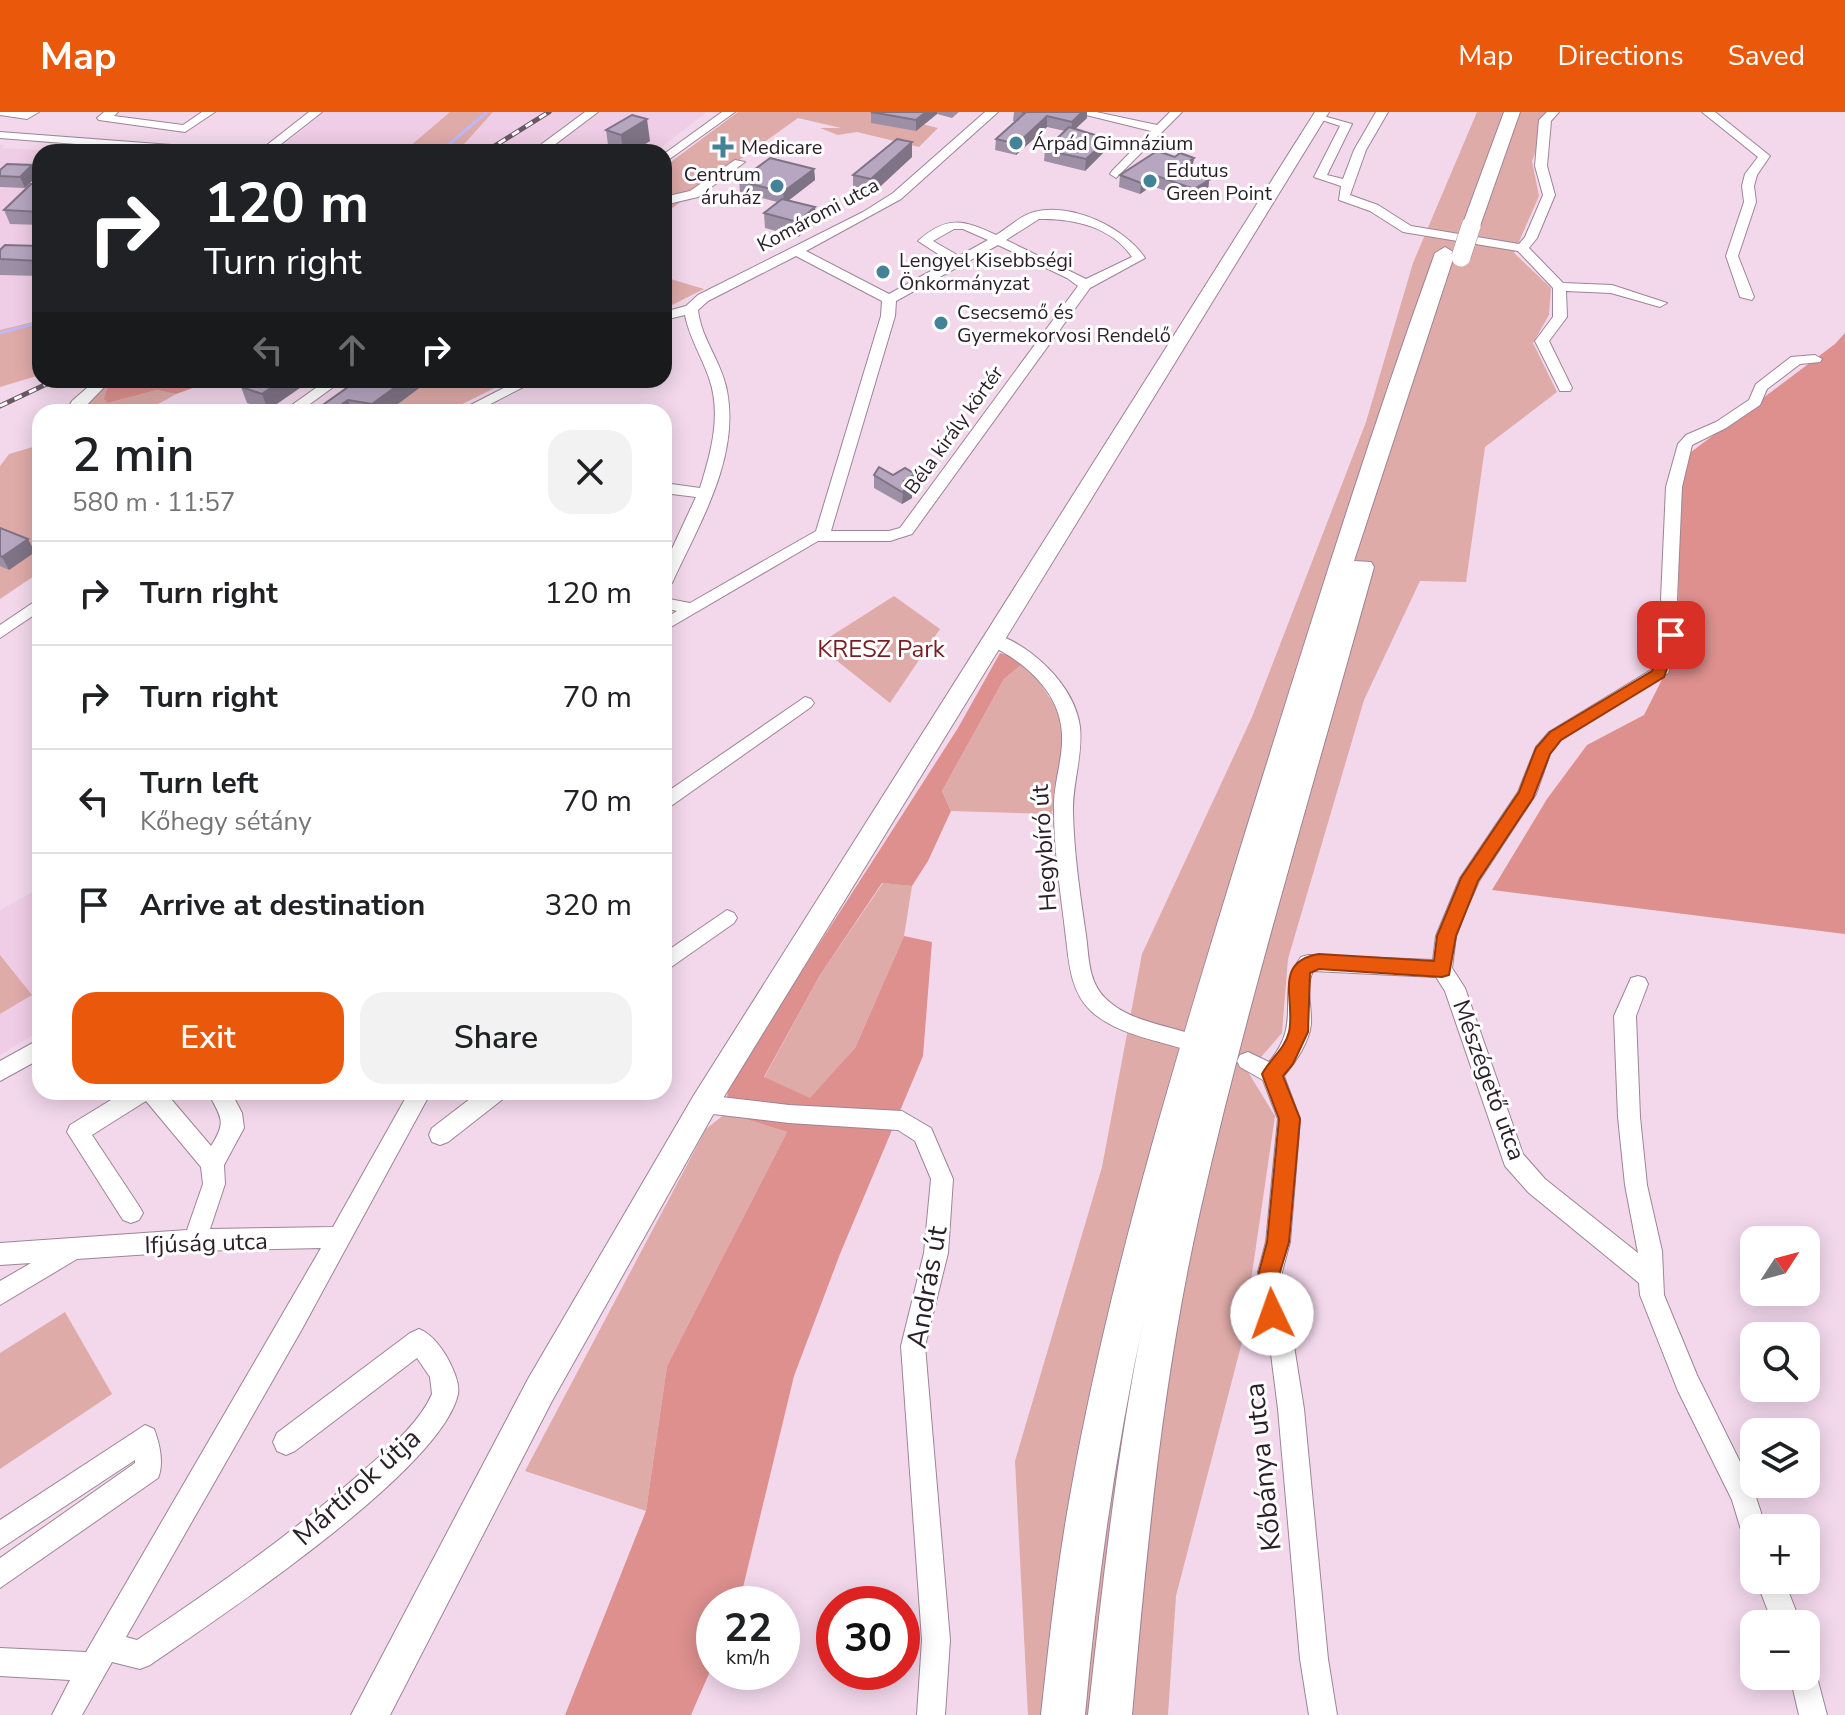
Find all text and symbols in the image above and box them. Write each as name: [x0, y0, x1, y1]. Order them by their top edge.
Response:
text: Map: [40, 31, 117, 82]
text: Map: [1458, 37, 1513, 75]
text: Directions: [1557, 37, 1684, 75]
text: Saved: [1728, 37, 1805, 75]
place label: Árpád Gimnázium: [1032, 130, 1193, 157]
place label: Medicare: [741, 134, 823, 161]
marker: Árpád Gimnázium: [1007, 134, 1025, 152]
marker: Medicare: [712, 136, 734, 158]
place label: Edutus Green Point: [1166, 157, 1273, 207]
place label: Centrum áruház: [684, 161, 761, 211]
text: 120 m: [204, 165, 369, 242]
street label: Komáromi utca: [752, 172, 884, 258]
marker: Edutus Green Point: [1141, 172, 1159, 190]
icon: right: [72, 176, 176, 280]
marker: Centrum áruház: [768, 177, 786, 195]
text: Turn right: [204, 238, 361, 287]
place label: Lengyel Kisebbségi Önkormányzat: [899, 247, 1073, 297]
marker: Lengyel Kisebbségi Önkormányzat: [874, 263, 892, 281]
place label: Csecsemő és Gyermekorvosi Rendelő: [957, 299, 1171, 349]
marker: Csecsemő és Gyermekorvosi Rendelő: [932, 314, 950, 332]
icon: left: [246, 328, 290, 372]
icon: ahead: [330, 328, 374, 372]
icon: right: [414, 328, 458, 372]
street label: Béla király körtér: [898, 360, 1010, 500]
text: 2 min: [72, 422, 194, 488]
button: close: [548, 430, 632, 514]
text: 580 m · 11:57: [72, 485, 235, 520]
icon: right: [72, 571, 116, 615]
text: Turn right: [140, 573, 278, 614]
text: 120 m: [545, 573, 632, 614]
pin: [1637, 601, 1705, 669]
icon: arrive: [1649, 613, 1693, 657]
park label: KRESZ Park: [817, 633, 946, 665]
icon: right: [72, 675, 116, 719]
text: Turn right: [140, 677, 278, 718]
text: 70 m: [563, 677, 632, 718]
text: Turn left: [140, 763, 258, 804]
icon: left: [72, 779, 116, 823]
text: 70 m: [563, 781, 632, 822]
street label: Hegybíró út: [1024, 783, 1064, 912]
text: Kőhegy sétány: [140, 804, 312, 839]
icon: arrive: [72, 883, 116, 927]
text: Arrive at destination: [140, 885, 425, 926]
text: 320 m: [545, 885, 632, 926]
button: Exit: [72, 992, 344, 1084]
button: Share: [360, 992, 632, 1084]
street label: Mészégető utca: [1445, 995, 1533, 1165]
street label: András út: [898, 1223, 956, 1351]
street label: Ifjúság utca: [144, 1225, 268, 1261]
north arrow: [1740, 1226, 1820, 1306]
map controls: [1740, 1226, 1820, 1690]
position arrow: [1230, 1272, 1314, 1356]
button: search: [1740, 1322, 1820, 1402]
street label: Kőbánya utca: [1235, 1381, 1291, 1553]
button: layers: [1740, 1418, 1820, 1498]
street label: Mártírok útja: [285, 1420, 429, 1554]
button: +: [1740, 1514, 1820, 1594]
speed limit sign: 30: [816, 1586, 920, 1690]
text: 22: [724, 1601, 772, 1655]
button: −: [1740, 1610, 1820, 1690]
text: km/h: [726, 1644, 770, 1671]

